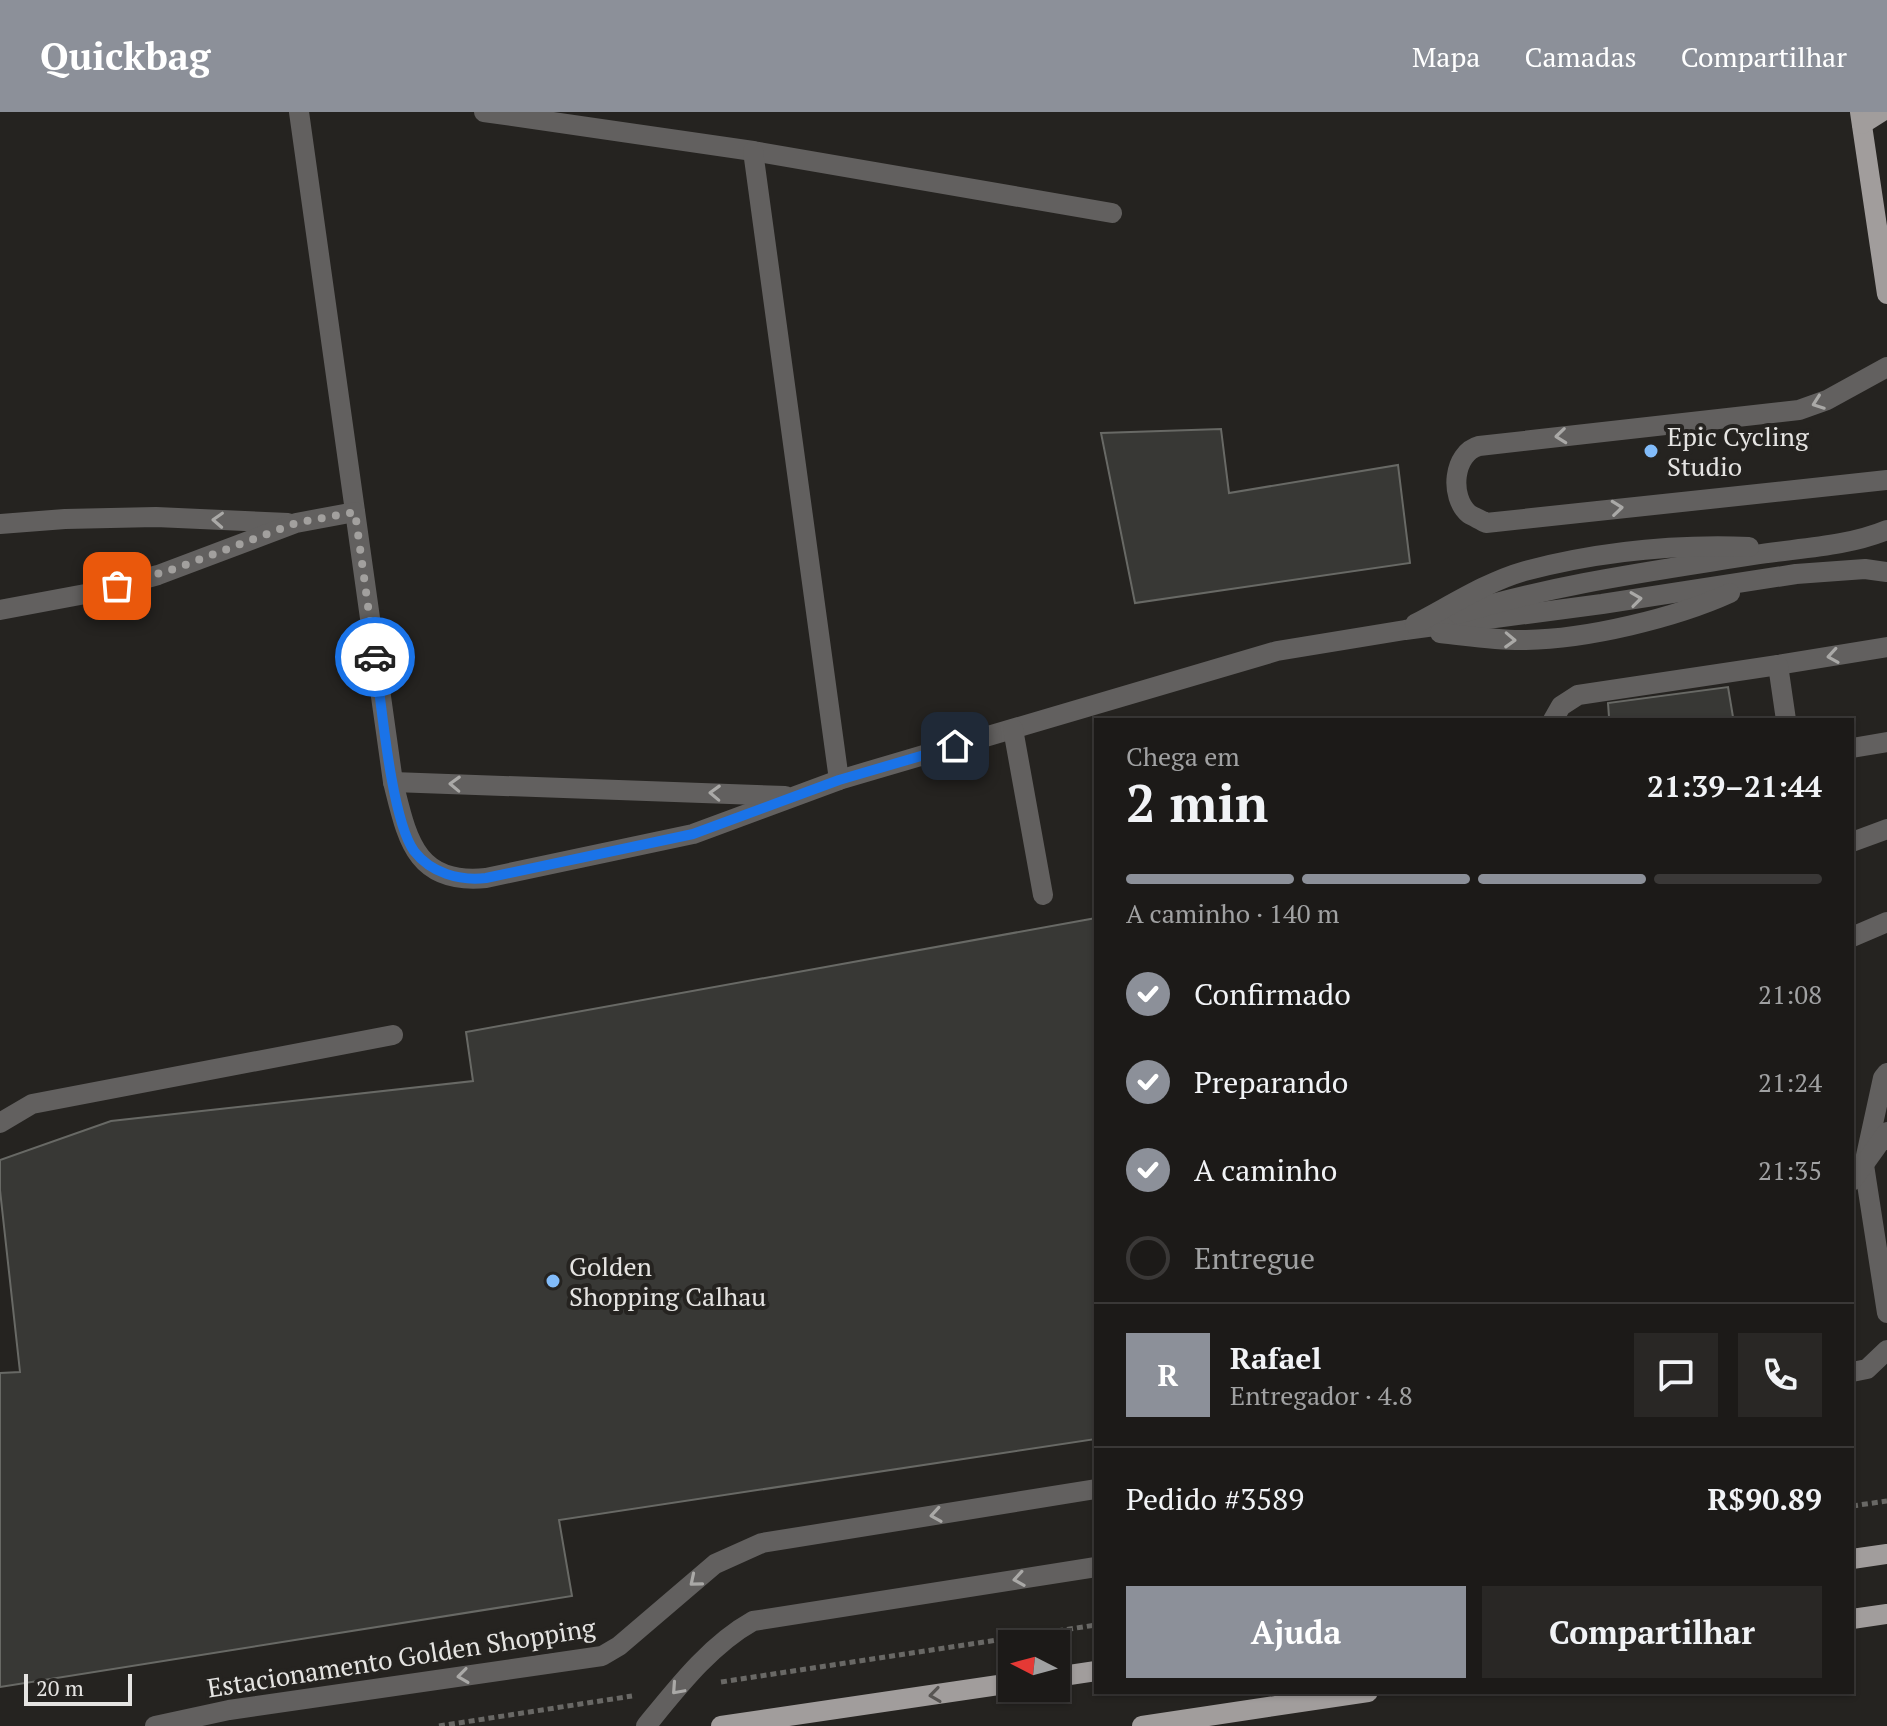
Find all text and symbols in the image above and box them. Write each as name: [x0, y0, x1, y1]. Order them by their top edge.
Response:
text: Quickbag: [40, 31, 210, 81]
text: Mapa: [1412, 38, 1480, 75]
text: Camadas: [1524, 38, 1637, 75]
text: Compartilhar: [1681, 38, 1847, 75]
one-way arrow: [1812, 393, 1826, 410]
place label: Epic Cycling Studio: [1667, 419, 1809, 483]
one-way arrow: [1554, 428, 1567, 445]
marker: Epic Cycling Studio: [1642, 442, 1660, 460]
one-way arrow: [1611, 500, 1624, 517]
one-way arrow: [211, 512, 224, 529]
pin: [83, 552, 151, 620]
icon: bag: [95, 564, 139, 608]
one-way arrow: [1629, 591, 1643, 608]
courier: [335, 617, 415, 697]
one-way arrow: [1504, 631, 1517, 648]
icon: car: [353, 635, 397, 679]
one-way arrow: [1826, 647, 1840, 664]
pin: [921, 712, 989, 780]
icon: home: [933, 724, 977, 768]
text: Chega em: [1126, 739, 1240, 773]
text: 21:39–21:44: [1647, 766, 1822, 806]
text: 2 min: [1126, 768, 1268, 837]
one-way arrow: [448, 776, 461, 793]
one-way arrow: [708, 785, 721, 802]
text: A caminho · 140 m: [1126, 896, 1339, 930]
icon: check: [1126, 972, 1170, 1016]
text: Confirmado: [1194, 974, 1351, 1014]
text: 21:08: [1758, 977, 1822, 1011]
icon: check: [1126, 1060, 1170, 1104]
text: Preparando: [1194, 1062, 1348, 1102]
text: 21:24: [1758, 1065, 1822, 1099]
icon: check: [1126, 1148, 1170, 1192]
text: A caminho: [1194, 1150, 1337, 1190]
text: 21:35: [1758, 1153, 1822, 1187]
text: Entregue: [1194, 1238, 1315, 1278]
place label: Golden Shopping Calhau: [569, 1249, 766, 1313]
marker: Golden Shopping Calhau: [544, 1272, 562, 1290]
button: chat: [1634, 1333, 1718, 1417]
button: phone: [1738, 1333, 1822, 1417]
text: Rafael: [1230, 1338, 1321, 1378]
text: R: [1158, 1355, 1178, 1395]
text: Entregador · 4.8: [1230, 1378, 1413, 1412]
text: Pedido #3589: [1126, 1479, 1304, 1519]
text: R$90.89: [1707, 1479, 1822, 1519]
one-way arrow: [929, 1505, 943, 1522]
one-way arrow: [1012, 1569, 1026, 1586]
one-way arrow: [690, 1571, 704, 1586]
button: Ajuda: [1126, 1586, 1466, 1678]
button: Compartilhar: [1482, 1586, 1822, 1678]
street label: Estacionamento Golden Shopping: [204, 1609, 598, 1705]
north arrow: [998, 1630, 1070, 1702]
map controls: [998, 1630, 1070, 1702]
one-way arrow: [456, 1667, 470, 1684]
scale bar: [24, 1670, 132, 1706]
text: 20 m: [36, 1673, 84, 1702]
one-way arrow: [672, 1680, 687, 1694]
one-way arrow: [928, 1685, 942, 1702]

